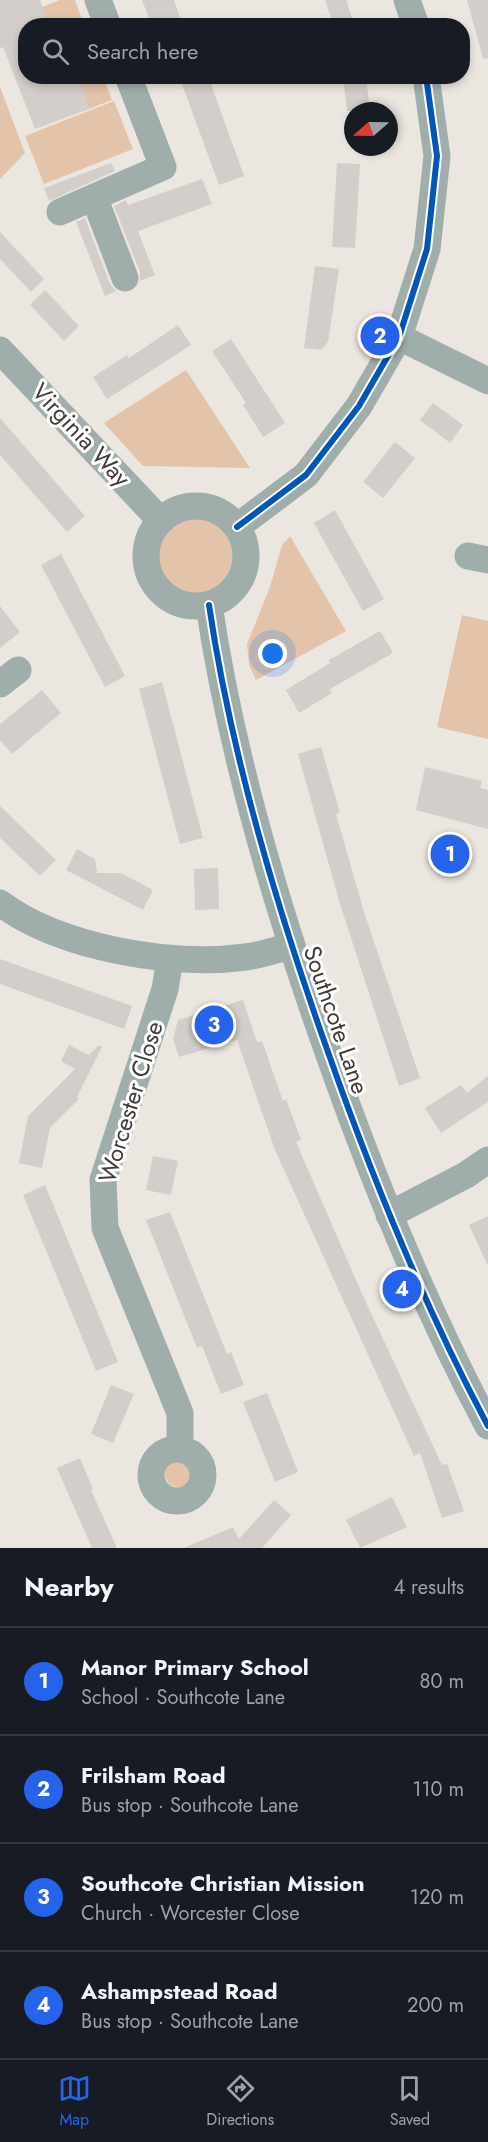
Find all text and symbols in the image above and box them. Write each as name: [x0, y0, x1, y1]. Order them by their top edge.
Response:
search box: [18, 18, 470, 84]
icon: search: [39, 35, 72, 68]
text: Search here: [87, 35, 198, 67]
north arrow: [344, 102, 398, 156]
pin: 2: [360, 314, 400, 358]
street label: Virginia Way: [24, 375, 139, 495]
your location: [258, 639, 287, 668]
pin: 1: [430, 832, 470, 876]
street label: Southcote Lane: [295, 941, 378, 1099]
pin: 3: [194, 1002, 234, 1048]
street label: Worcester Close: [89, 1017, 172, 1187]
pin: 4: [382, 1266, 422, 1312]
text: Nearby: [24, 1568, 113, 1606]
text: 4 results: [393, 1573, 464, 1602]
text: Manor Primary School: [81, 1651, 309, 1683]
text: 1: [38, 1667, 49, 1696]
text: 80 m: [419, 1667, 464, 1696]
text: School · Southcote Lane: [81, 1683, 285, 1712]
text: Frilsham Road: [81, 1759, 225, 1791]
text: 2: [37, 1775, 50, 1804]
text: 110 m: [412, 1775, 464, 1804]
text: Bus stop · Southcote Lane: [81, 1791, 299, 1820]
text: Southcote Christian Mission: [81, 1867, 365, 1899]
text: 3: [37, 1883, 50, 1912]
text: 120 m: [410, 1883, 464, 1912]
text: Church · Worcester Close: [81, 1899, 299, 1928]
text: Ashampstead Road: [81, 1975, 278, 2007]
text: 4: [37, 1991, 50, 2020]
text: 200 m: [407, 1991, 464, 2020]
text: Bus stop · Southcote Lane: [81, 2007, 299, 2036]
tab: Map: [58, 2072, 91, 2131]
tab: Directions: [206, 2072, 274, 2131]
tab: Saved: [390, 2072, 430, 2131]

